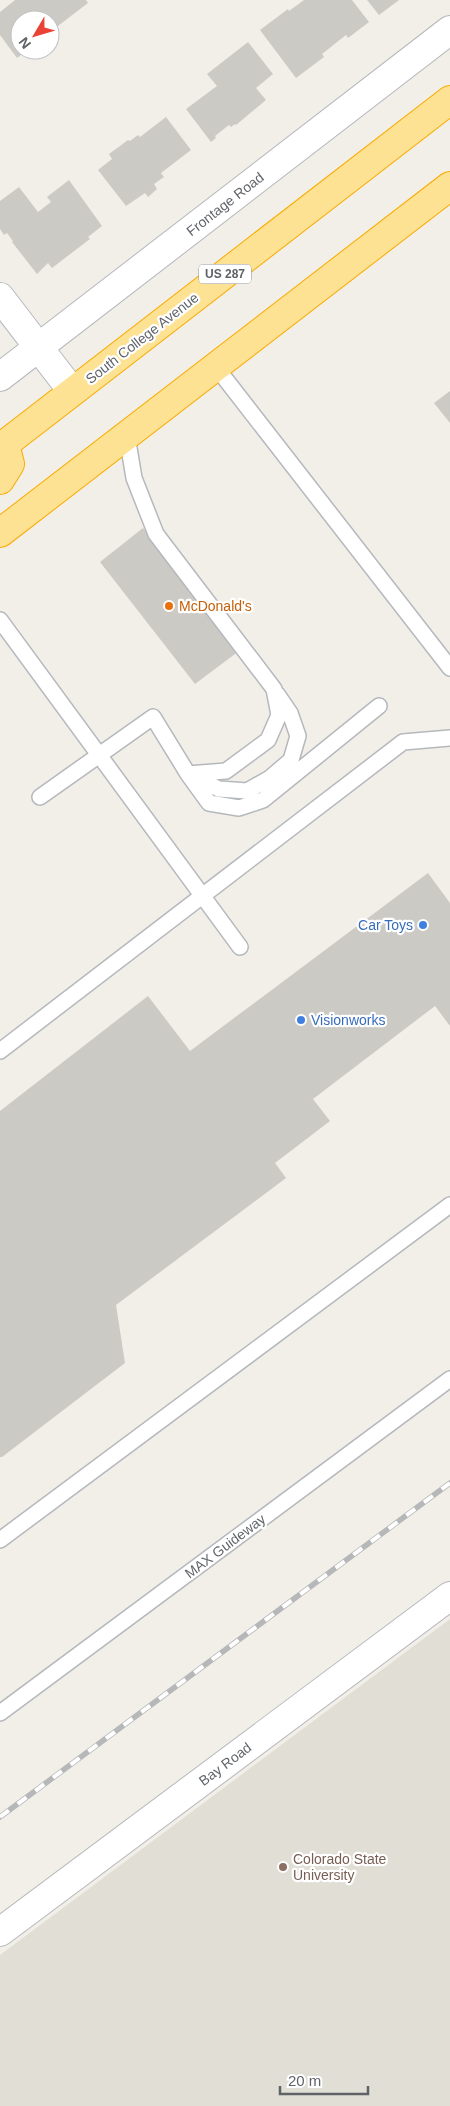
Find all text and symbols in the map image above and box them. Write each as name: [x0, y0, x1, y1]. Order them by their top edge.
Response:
north arrow: [10, 10, 60, 60]
text: N: [15, 34, 34, 52]
street label: Frontage Road: [183, 169, 267, 239]
road number: US 287: [199, 264, 251, 284]
street label: South College Avenue: [83, 289, 202, 387]
place label: McDonald's: [179, 598, 252, 614]
marker: McDonald's: [163, 600, 175, 612]
place label: Car Toys: [358, 917, 413, 933]
marker: Car Toys: [417, 919, 429, 931]
place label: Visionworks: [311, 1012, 385, 1028]
marker: Visionworks: [295, 1014, 307, 1026]
street label: MAX Guideway: [182, 1511, 268, 1581]
street label: Bay Road: [196, 1739, 254, 1789]
place label: Colorado State University: [293, 1851, 387, 1883]
marker: Colorado State University: [277, 1861, 289, 1873]
scale bar: [280, 2064, 368, 2096]
text: 20 m: [288, 2072, 321, 2089]

